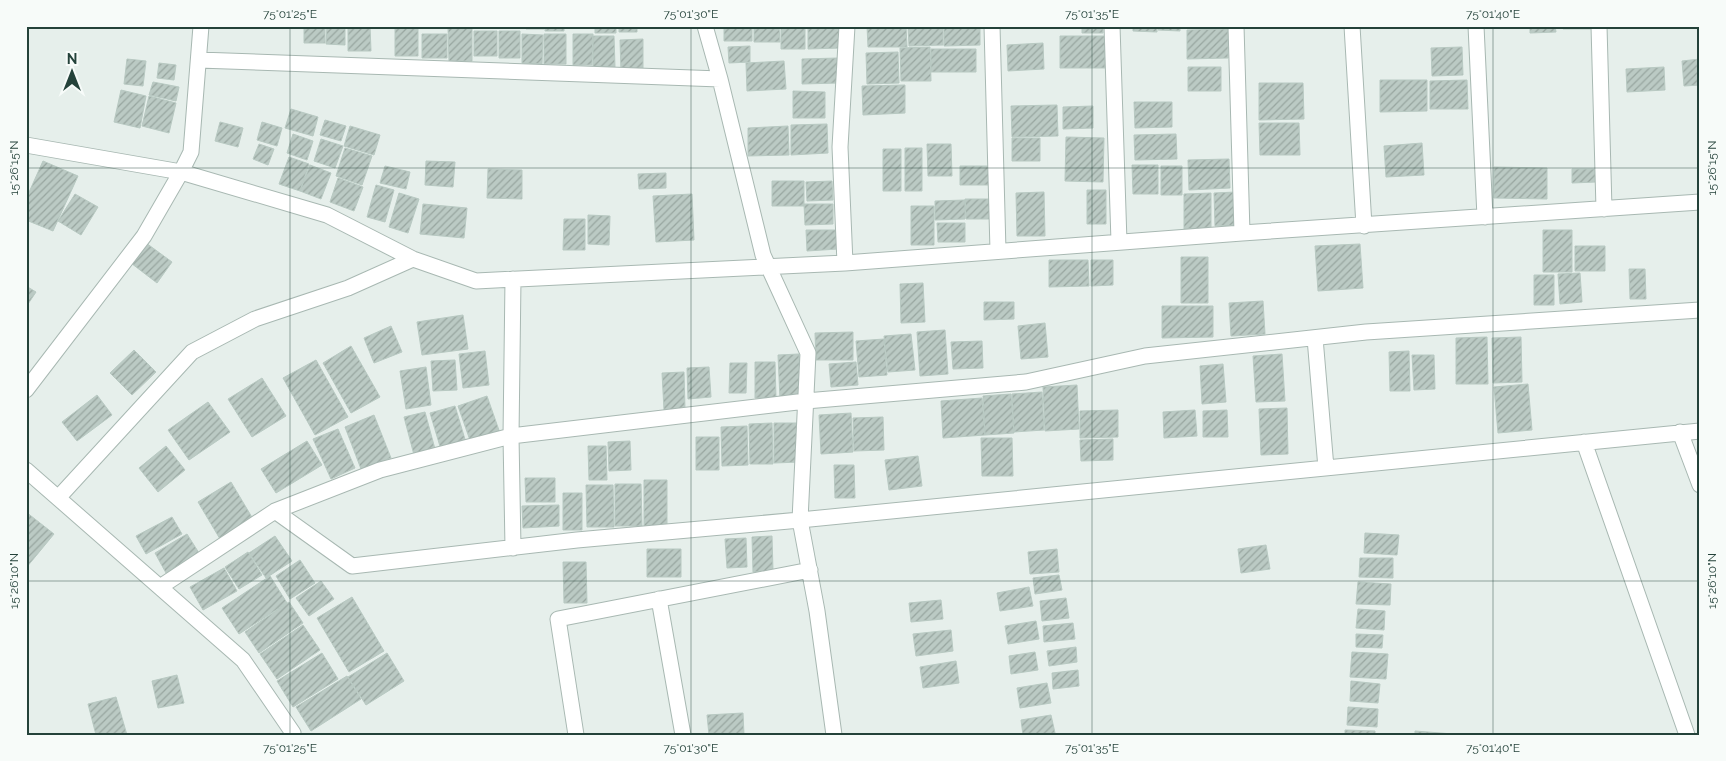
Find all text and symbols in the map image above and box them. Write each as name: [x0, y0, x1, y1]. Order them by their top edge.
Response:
text: 75°01'25"E: [263, 7, 317, 21]
text: 75°01'30"E: [664, 7, 718, 21]
text: 75°01'35"E: [1065, 7, 1119, 21]
text: 75°01'40"E: [1466, 7, 1520, 21]
north arrow: [48, 48, 98, 98]
text: N: [67, 51, 77, 67]
text: 15°26'15"N: [7, 140, 21, 196]
text: 15°26'15"N: [1705, 140, 1719, 196]
text: 15°26'10"N: [7, 553, 21, 609]
text: 15°26'10"N: [1705, 553, 1719, 609]
text: 75°01'25"E: [263, 741, 317, 755]
text: 75°01'30"E: [664, 741, 718, 755]
text: 75°01'35"E: [1065, 741, 1119, 755]
text: 75°01'40"E: [1466, 741, 1520, 755]

